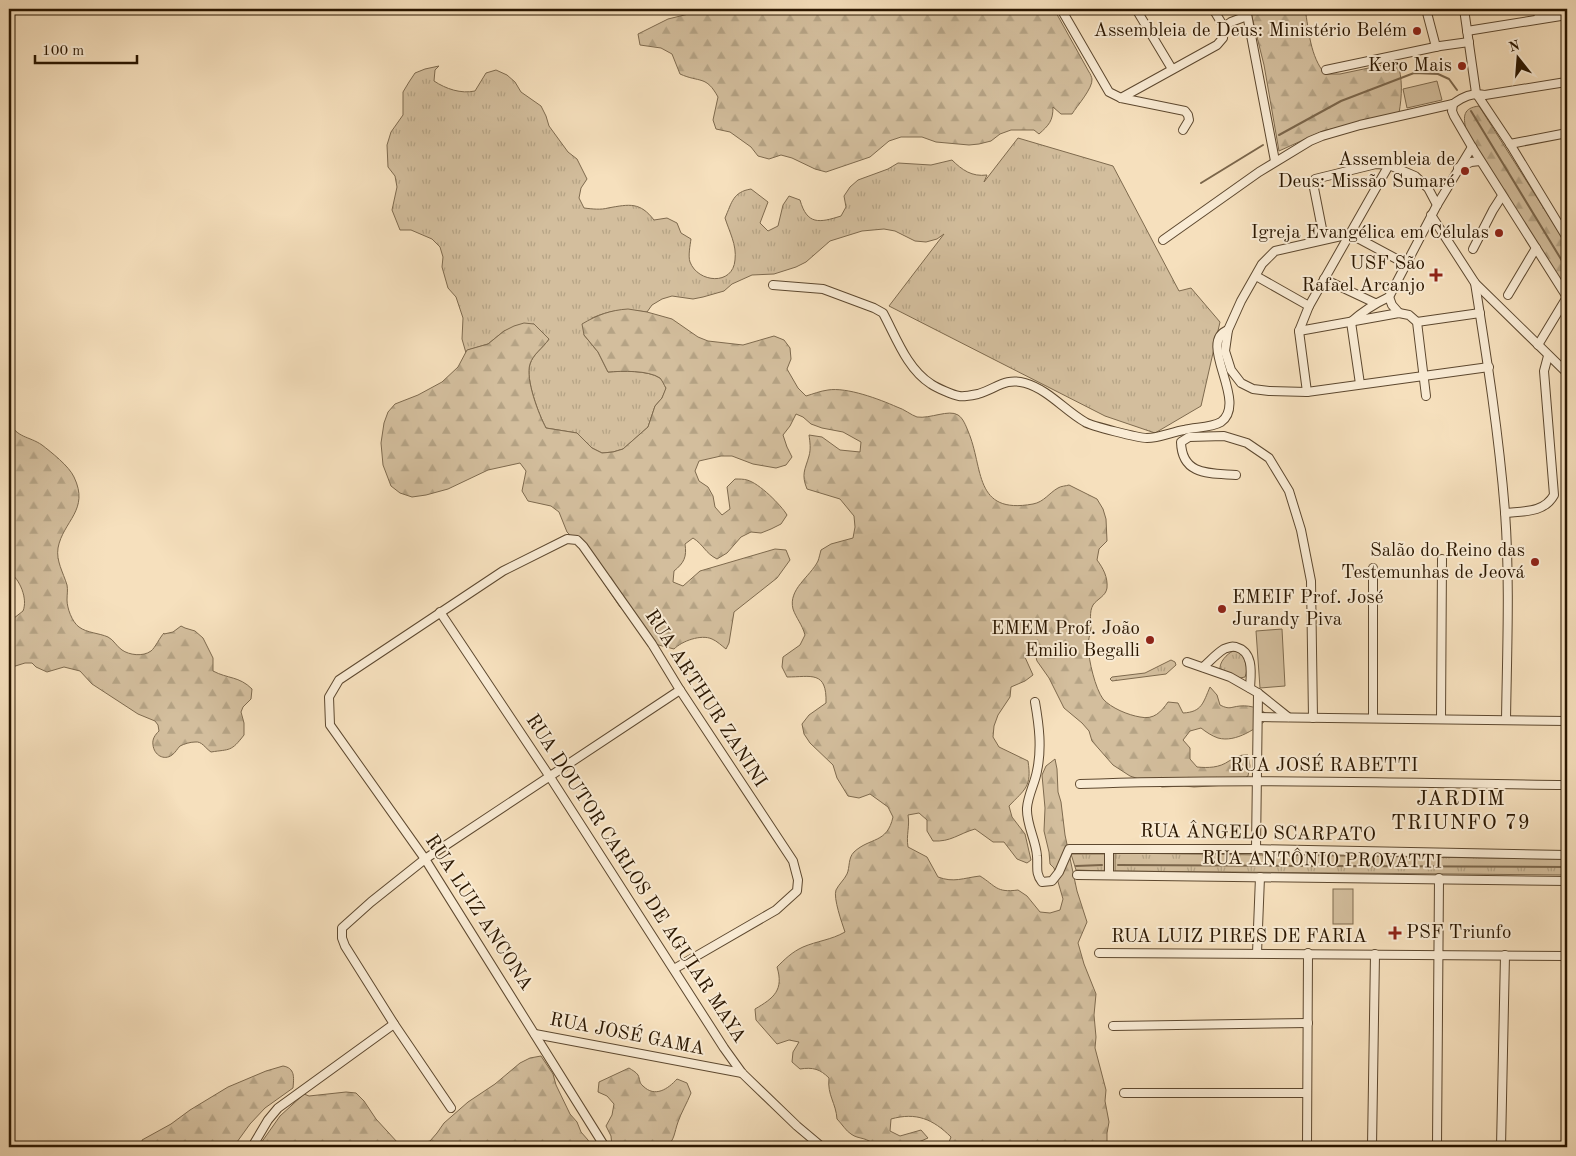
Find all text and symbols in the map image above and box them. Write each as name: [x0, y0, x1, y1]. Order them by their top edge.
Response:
place label: Assembleia de Deus: Ministério Belém: [1094, 22, 1407, 41]
marker: Assembleia de Deus: Ministério Belém: [1411, 25, 1423, 37]
scale bar: [35, 32, 138, 64]
north arrow: [1494, 32, 1544, 82]
text: N: [1507, 38, 1522, 55]
text: 100 m: [42, 44, 84, 59]
place label: Kero Mais: [1368, 57, 1452, 76]
marker: Kero Mais: [1456, 60, 1468, 72]
place label: Assembleia de Deus: Missão Sumaré: [1278, 151, 1455, 192]
marker: Assembleia de Deus: Missão Sumaré: [1459, 165, 1471, 177]
place label: Igreja Evangélica em Células: [1251, 224, 1489, 243]
marker: Igreja Evangélica em Células: [1493, 227, 1505, 239]
place label: USF São Rafael Arcanjo: [1301, 255, 1425, 296]
marker: USF São Rafael Arcanjo: [1429, 268, 1443, 282]
place label: Salão do Reino das Testemunhas de Jeová: [1341, 542, 1526, 583]
marker: Salão do Reino das Testemunhas de Jeová: [1529, 556, 1541, 568]
place label: EMEIF Prof. José Jurandy Piva: [1232, 589, 1384, 630]
marker: EMEIF Prof. José Jurandy Piva: [1216, 603, 1228, 615]
street label: RUA ARTHUR ZANINI: [641, 607, 769, 791]
place label: EMEM Prof. João Emilio Begalli: [991, 620, 1140, 661]
marker: EMEM Prof. João Emilio Begalli: [1144, 634, 1156, 646]
street label: RUA DOUTOR CARLOS DE AGUIAR MAYA: [521, 711, 749, 1047]
street label: RUA JOSÉ RABETTI: [1230, 753, 1418, 776]
district label: JARDIM TRIUNFO 79: [1391, 789, 1531, 834]
street label: RUA ÂNGELO SCARPATO: [1140, 818, 1376, 846]
street label: RUA LUIZ ANCONA: [421, 832, 536, 995]
street label: RUA ANTÔNIO PROVATTI: [1202, 845, 1442, 873]
place label: PSF Triunfo: [1406, 924, 1511, 943]
marker: PSF Triunfo: [1388, 926, 1402, 940]
street label: RUA LUIZ PIRES DE FARIA: [1111, 928, 1368, 947]
street label: RUA JOSÉ GAMA: [548, 1007, 707, 1059]

